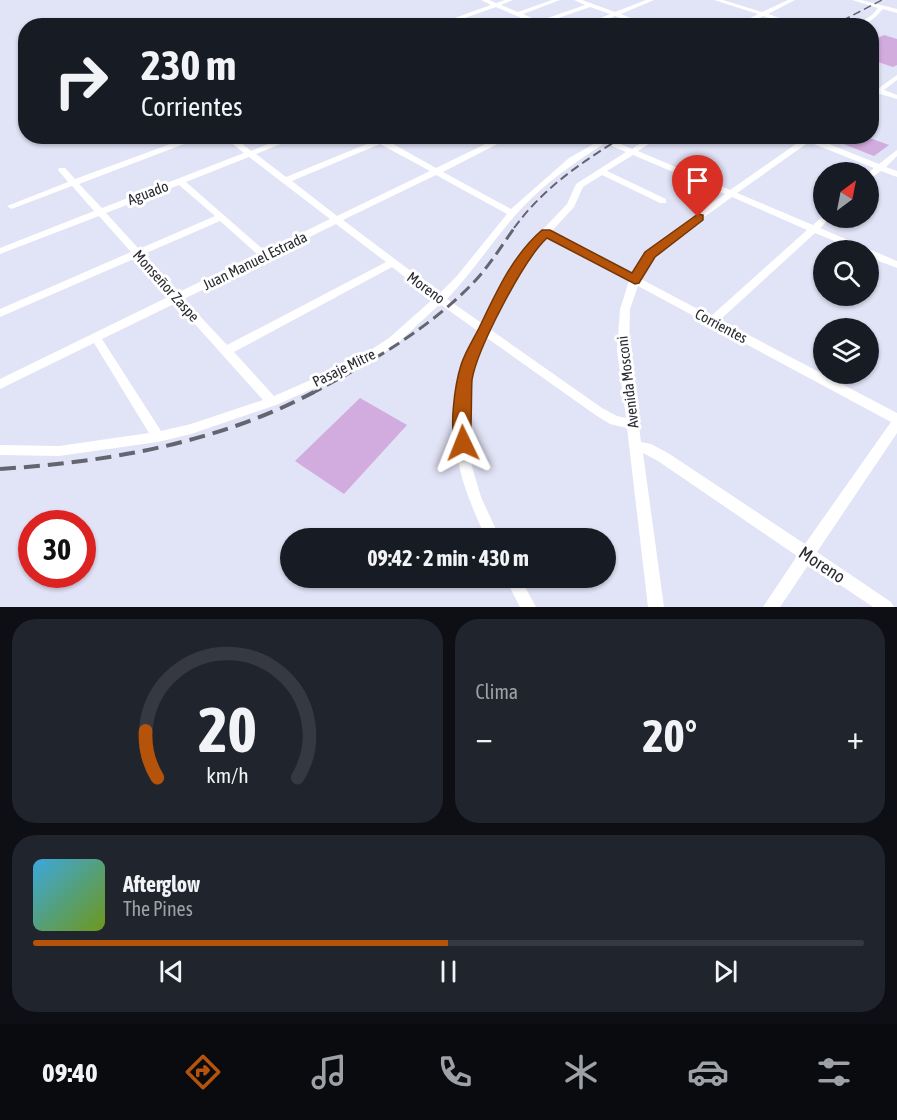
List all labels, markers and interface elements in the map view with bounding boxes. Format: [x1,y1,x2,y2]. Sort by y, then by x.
text: 230 m [141,41,236,89]
icon: right [42,42,120,120]
text: Corrientes [141,91,243,122]
pin [672,155,723,217]
north arrow [813,162,879,228]
map controls [813,162,879,384]
icon: arrive [681,164,714,197]
street label: Aguado [125,177,171,208]
street label: Juan Manuel Estrada [200,228,310,293]
button: search [813,240,879,306]
street label: Monseñor Zaspe [130,246,203,325]
street label: Moreno [404,268,449,307]
street label: Corrientes [692,305,750,346]
button: layers [813,318,879,384]
street label: Avenida Mosconi [613,335,642,429]
street label: Pasaje Mitre [310,345,378,390]
position arrow [431,411,495,475]
speed limit sign: 30 [18,510,96,588]
street label: Moreno [795,542,849,587]
text: 09:42 · 2 min · 430 m [367,545,529,571]
text: Clima [476,680,518,703]
text: 20 [198,694,257,765]
text: 20° [642,710,697,762]
text: − [476,718,493,756]
text: + [847,718,864,756]
text: km/h [206,763,249,788]
text: Afterglow [123,871,200,897]
text: The Pines [123,897,193,920]
icon: previous [155,955,188,988]
icon: pause [432,955,465,988]
icon: next [709,955,742,988]
icon: directions [182,1051,224,1093]
icon: music [308,1051,350,1093]
icon: phone [434,1051,476,1093]
icon: climate [560,1051,602,1093]
icon: car [687,1051,729,1093]
icon: filters [813,1051,855,1093]
text: 09:40 [42,1057,98,1088]

